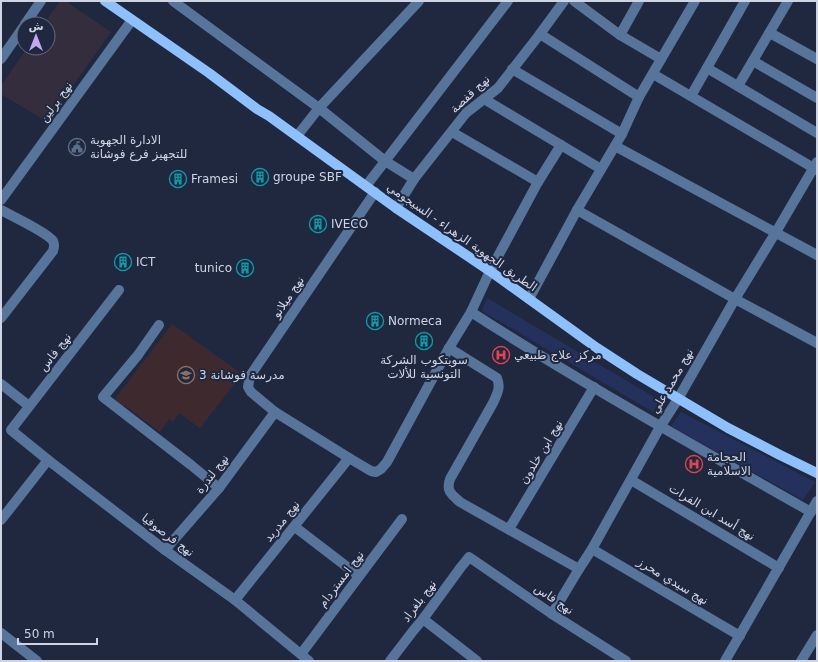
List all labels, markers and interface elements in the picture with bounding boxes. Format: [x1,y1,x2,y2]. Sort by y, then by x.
north arrow [16,16,56,56]
text: ش [28,20,44,33]
street label: نهج قفصة [447,72,493,116]
street label: نهج برلين [37,79,76,126]
place label: الادارة الجهوية للتجهيز فرع فوشانة [90,133,187,162]
public building icon: الادارة الجهوية للتجهيز فرع فوشانة [67,137,87,157]
building icon: groupe SBF [250,167,270,187]
building icon: Framesi [168,169,188,189]
place label: groupe SBF [273,170,342,184]
place label: Framesi [191,172,238,186]
street label: الطريق الجهوية الزهراء - السيجومي [384,180,540,295]
building icon: IVECO [308,214,328,234]
place label: IVECO [331,217,368,231]
building icon: ICT [113,252,133,272]
place label: ICT [136,255,156,269]
building icon: tunico [235,258,255,278]
place label: tunico [195,261,232,275]
street label: نهج ميلانو [268,274,308,322]
building icon: Normeca [365,311,385,331]
place label: Normeca [388,314,442,328]
street label: نهج فاس [36,330,75,374]
building icon: سويتكوب الشركة التونسية للألات [414,331,434,351]
hospital icon: مركز علاج طبيعي [491,345,511,365]
street label: نهج محمد علي [648,346,696,416]
place label: مركز علاج طبيعي [514,348,602,363]
place label: سويتكوب الشركة التونسية للألات [380,353,468,382]
school or university icon: مدرسة فوشانة 3 [176,365,196,385]
place label: مدرسة فوشانة 3 [199,368,285,383]
street label: نهج ابن خلدون [516,417,566,487]
place label: الحجامة الاسلامية [707,450,751,478]
street label: نهج لندرة [192,452,232,497]
hospital icon: الحجامة الاسلامية [684,454,704,474]
street label: نهج أسد ابن الفرات [666,480,758,544]
street label: نهج مدريد [261,498,304,545]
street label: نهج فرصوفيا [138,511,197,560]
street label: نهج امستردام [315,548,368,611]
street label: نهج سيدي محرز [634,554,711,609]
street label: نهج بلغراد [399,577,440,625]
street label: نهج فاس [531,581,576,618]
scale bar [18,620,97,646]
text: 50 m [24,627,55,641]

